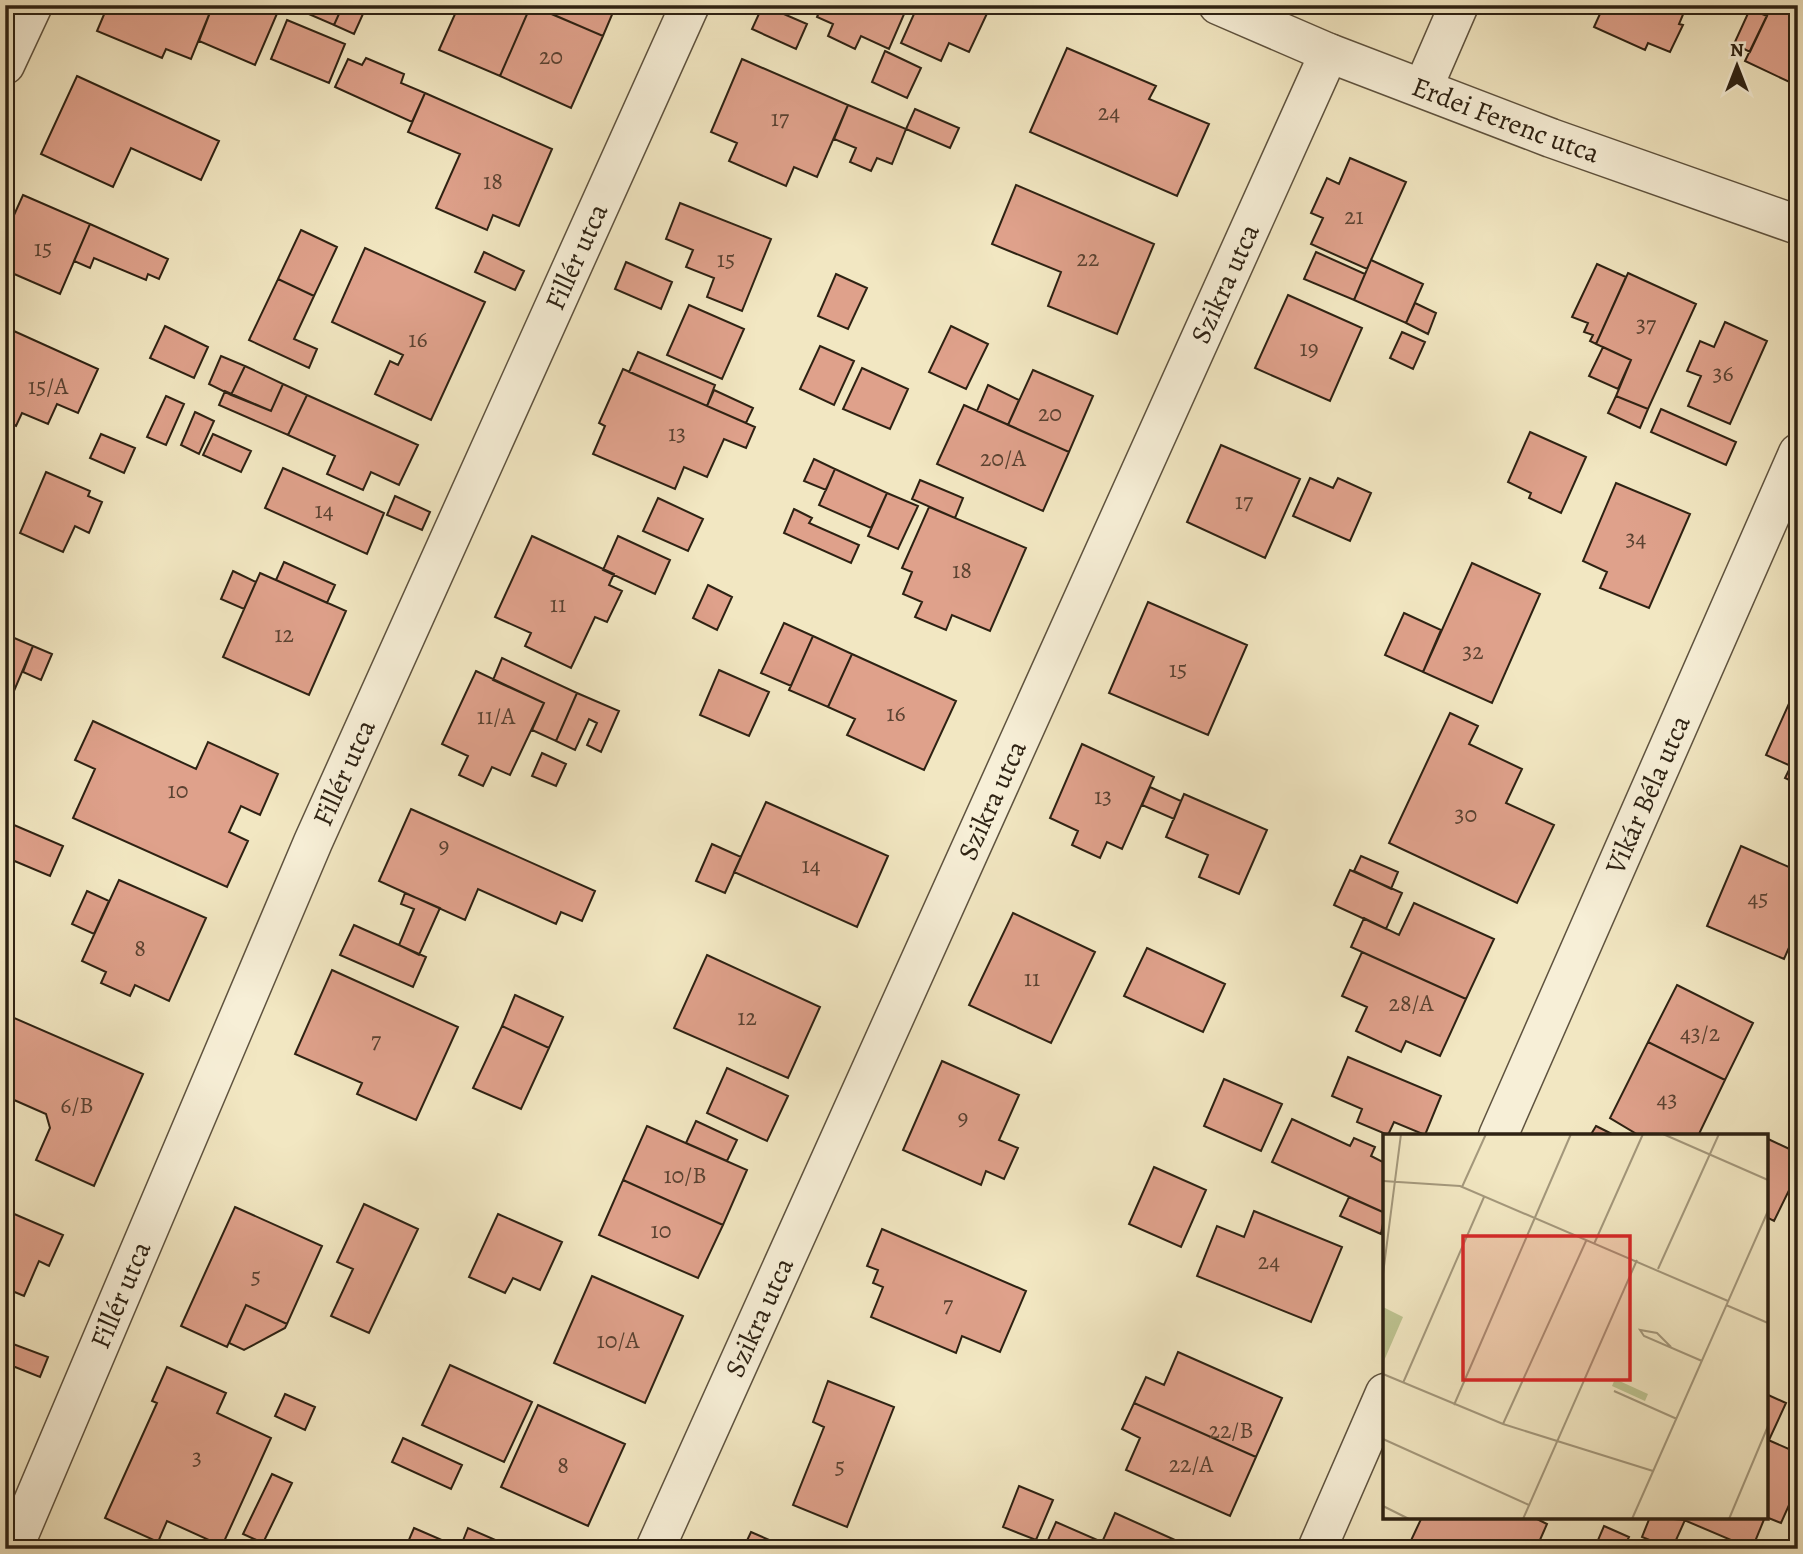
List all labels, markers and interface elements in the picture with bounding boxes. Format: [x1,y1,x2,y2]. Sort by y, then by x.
north arrow [1702,32,1772,102]
text: N [1730,37,1744,63]
house number: 20 [539,40,563,72]
street label: Erdei Ferenc utca [1406,68,1605,173]
house number: 24 [1098,96,1120,128]
house number: 17 [771,102,790,134]
house number: 18 [483,165,503,197]
street label: Fillér utca [536,197,617,316]
house number: 21 [1344,200,1364,232]
street label: Szikra utca [1182,217,1269,350]
house number: 15 [34,232,52,264]
house number: 22 [1077,242,1099,274]
house number: 15 [717,243,735,275]
house number: 37 [1636,308,1657,340]
house number: 16 [408,323,428,355]
house number: 19 [1299,332,1319,364]
house number: 36 [1712,357,1734,389]
house number: 15/A [28,370,69,402]
house number: 20 [1038,397,1062,429]
house number: 13 [668,417,686,449]
house number: 20/A [980,442,1027,474]
house number: 17 [1235,485,1254,517]
house number: 14 [314,494,334,526]
house number: 34 [1626,522,1647,554]
house number: 18 [952,554,972,586]
house number: 11 [550,588,566,620]
house number: 12 [274,618,294,650]
house number: 32 [1462,635,1484,667]
house number: 15 [1169,653,1187,685]
house number: 16 [886,697,906,729]
house number: 11/A [477,700,516,732]
street label: Vikár Béla utca [1596,709,1700,881]
street label: Fillér utca [304,713,385,832]
street label: Szikra utca [949,734,1036,866]
house number: 10 [168,774,189,806]
house number: 13 [1094,780,1112,812]
house number: 30 [1455,798,1477,830]
house number: 9 [439,829,449,861]
house number: 14 [801,849,821,881]
house number: 45 [1747,882,1769,914]
house number: 8 [134,932,146,964]
house number: 11 [1024,962,1040,994]
house number: 28/A [1389,987,1434,1019]
house number: 12 [737,1001,757,1033]
house number: 43/2 [1680,1017,1720,1049]
house number: 7 [371,1024,382,1056]
house number: 43 [1657,1083,1677,1115]
house number: 6/B [60,1089,94,1121]
house number: 9 [958,1101,968,1133]
inset map [1383,1134,1768,1519]
house number: 10/B [663,1159,707,1191]
house number: 10 [651,1214,672,1246]
street label: Fillér utca [81,1235,160,1354]
house number: 24 [1258,1245,1280,1277]
street label: Szikra utca [716,1251,803,1383]
house number: 5 [251,1260,261,1292]
house number: 7 [943,1288,954,1320]
house number: 10/A [597,1324,640,1356]
house number: 22/B [1208,1414,1254,1446]
house number: 3 [192,1441,202,1473]
house number: 22/A [1169,1448,1214,1480]
house number: 8 [557,1449,569,1481]
house number: 5 [835,1450,845,1482]

